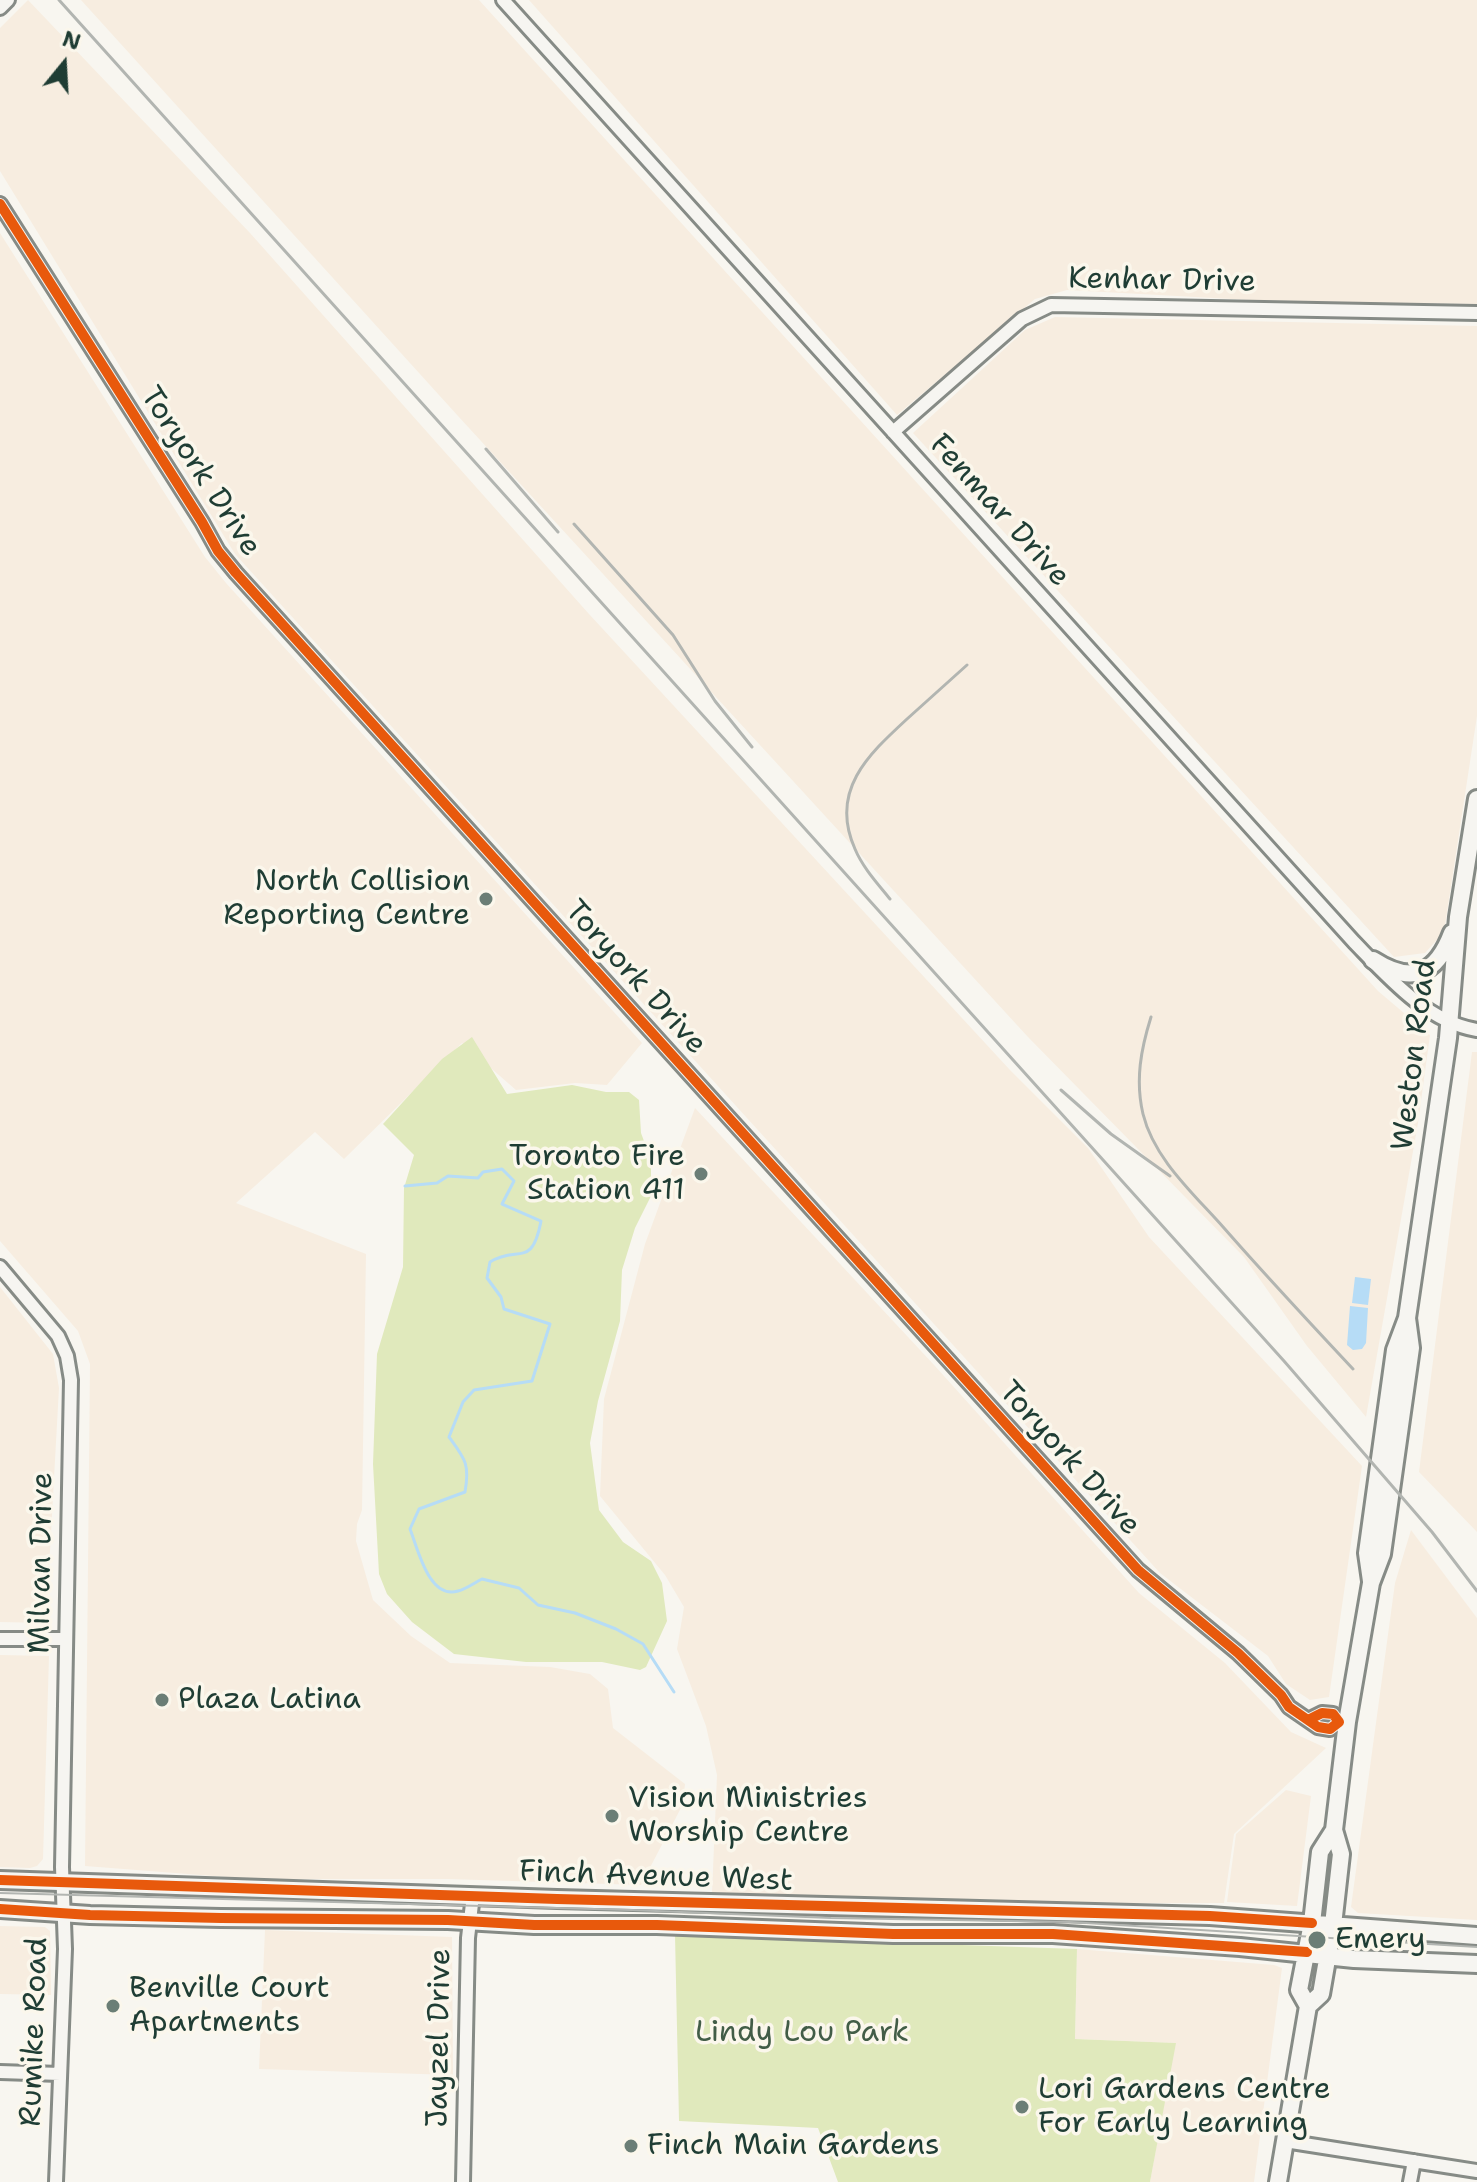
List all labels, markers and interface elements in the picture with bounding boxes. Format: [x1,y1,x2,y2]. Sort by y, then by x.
north arrow [24,24,104,104]
text: N [59,24,84,57]
street label: Kenhar Drive [1068,261,1256,301]
street label: Toryork Drive [132,380,268,564]
street label: Fenmar Drive [921,427,1077,595]
place label: North Collision Reporting Centre [223,864,470,934]
marker: North Collision Reporting Centre [477,890,495,908]
street label: Toryork Drive [556,893,714,1063]
street label: Weston Road [1385,957,1445,1153]
place label: Toronto Fire Station 411 [509,1139,685,1210]
marker: Toronto Fire Station 411 [692,1165,710,1183]
street label: Toryork Drive [990,1374,1148,1544]
street label: Milvan Drive [22,1472,62,1654]
place label: Plaza Latina [178,1682,361,1718]
marker: Plaza Latina [153,1691,171,1709]
place label: Vision Ministries Worship Centre [628,1781,868,1852]
marker: Vision Ministries Worship Centre [603,1807,621,1825]
street label: Finch Avenue West [518,1854,794,1900]
place label: Emery [1335,1922,1426,1958]
marker: Emery [1306,1929,1328,1951]
street label: Rumike Road [14,1937,56,2127]
street label: Jayzel Drive [420,1948,460,2128]
place label: Benville Court Apartments [129,1971,330,2042]
marker: Benville Court Apartments [104,1997,122,2015]
park label: Lindy Lou Park [695,2015,909,2051]
place label: Lori Gardens Centre For Early Learning [1038,2072,1331,2142]
marker: Lori Gardens Centre For Early Learning [1013,2098,1031,2116]
place label: Finch Main Gardens [647,2128,940,2164]
marker: Finch Main Gardens [622,2137,640,2155]

